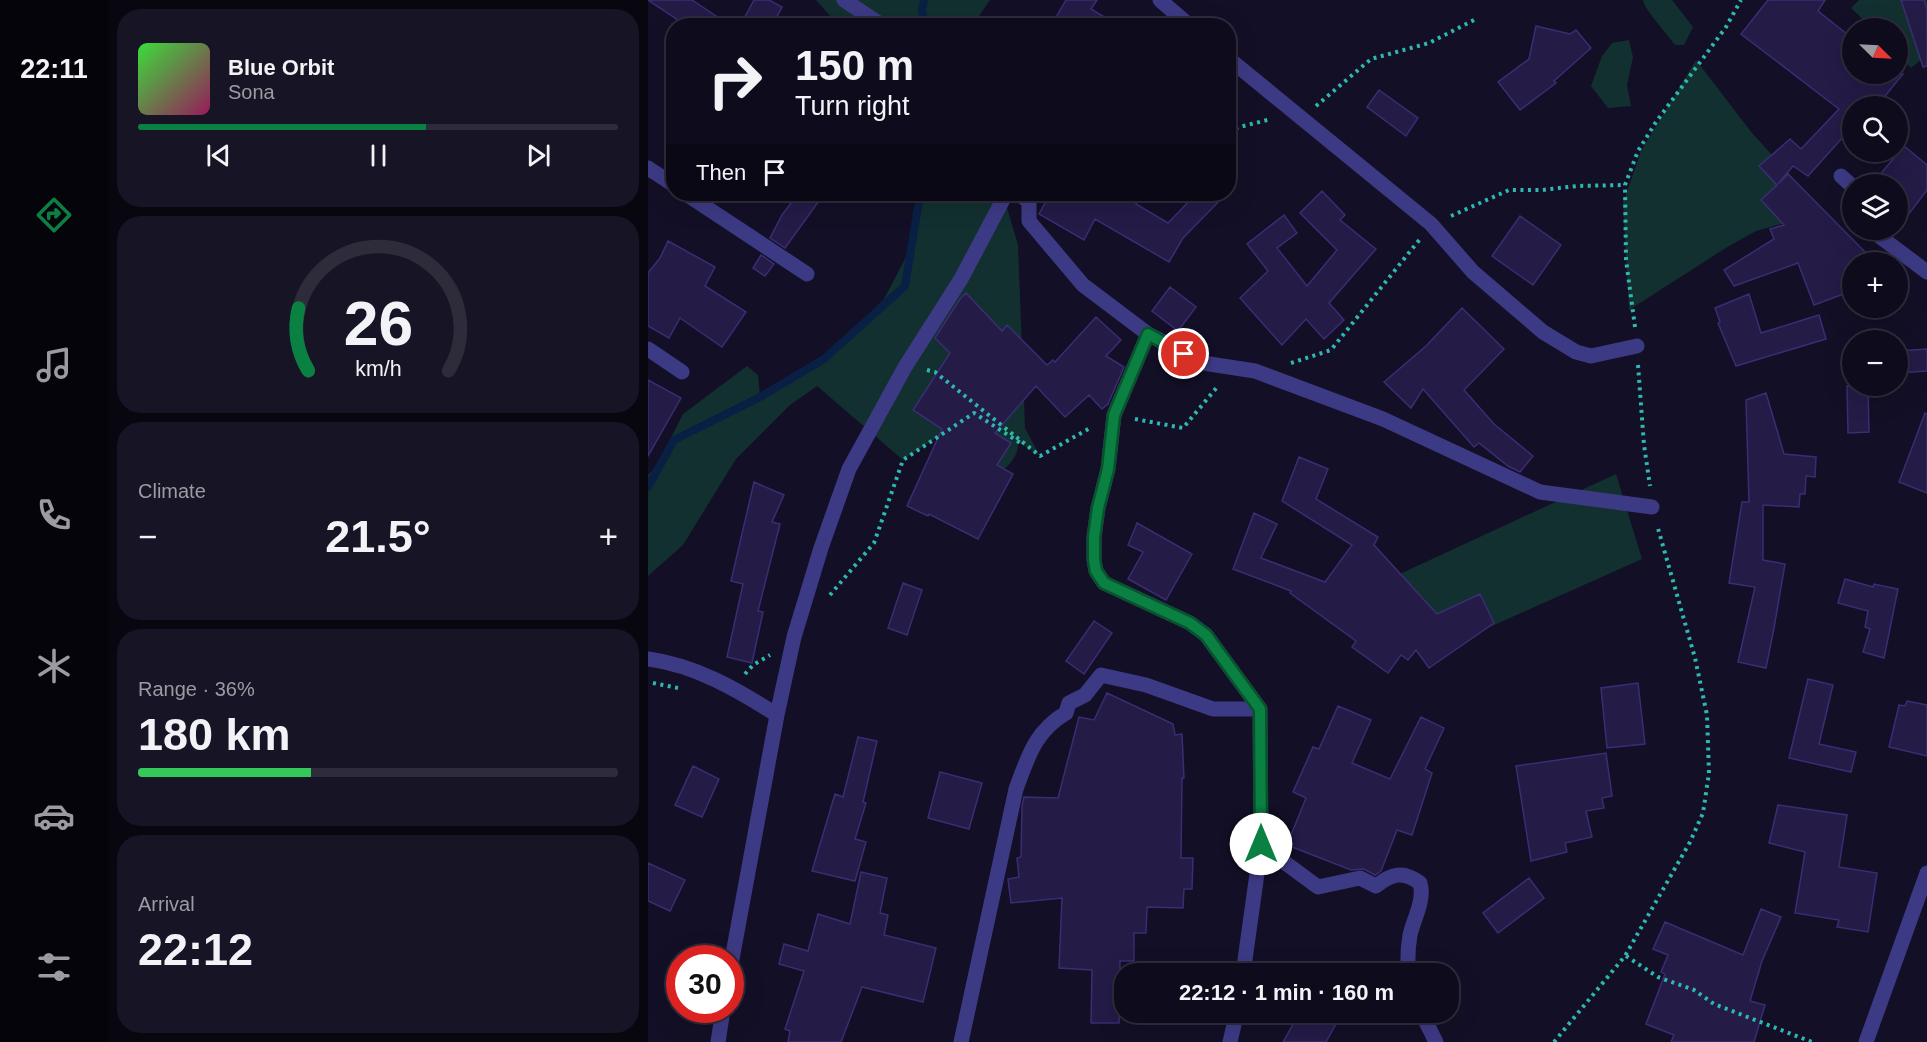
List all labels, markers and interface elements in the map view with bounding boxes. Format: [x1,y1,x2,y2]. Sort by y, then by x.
north arrow [1842,18,1908,84]
map controls [1842,18,1908,396]
icon: right [696,42,774,120]
text: 150 m [795,42,914,89]
text: 22:11 [20,54,88,84]
text: Blue Orbit [228,55,334,80]
text: Sona [228,81,275,103]
text: Turn right [795,91,910,121]
button: search [1842,96,1908,162]
icon: previous [202,139,235,172]
icon: pause [362,139,395,172]
icon: next [522,139,555,172]
icon: arrive [758,156,791,189]
text: Then [696,160,746,185]
button: layers [1842,174,1908,240]
icon: directions [33,194,75,236]
button: + [1842,252,1908,318]
text: 26 [343,290,413,359]
pin [1158,328,1209,379]
button: − [1842,330,1908,396]
icon: arrive [1167,337,1200,370]
icon: music [33,344,75,386]
text: km/h [355,358,401,382]
text: Climate [138,480,206,502]
icon: phone [33,494,75,536]
text: 21.5° [325,511,431,562]
text: − [138,518,157,555]
text: + [599,518,618,555]
icon: climate [33,645,75,687]
text: Range · 36% [138,678,255,700]
text: 180 km [138,709,291,760]
icon: car [33,795,75,837]
position arrow [1229,812,1293,876]
text: Arrival [138,893,195,915]
text: 22:12 [138,924,253,975]
speed limit sign: 30 [666,945,744,1023]
icon: filters [33,946,75,988]
text: 22:12 · 1 min · 160 m [1179,980,1394,1005]

